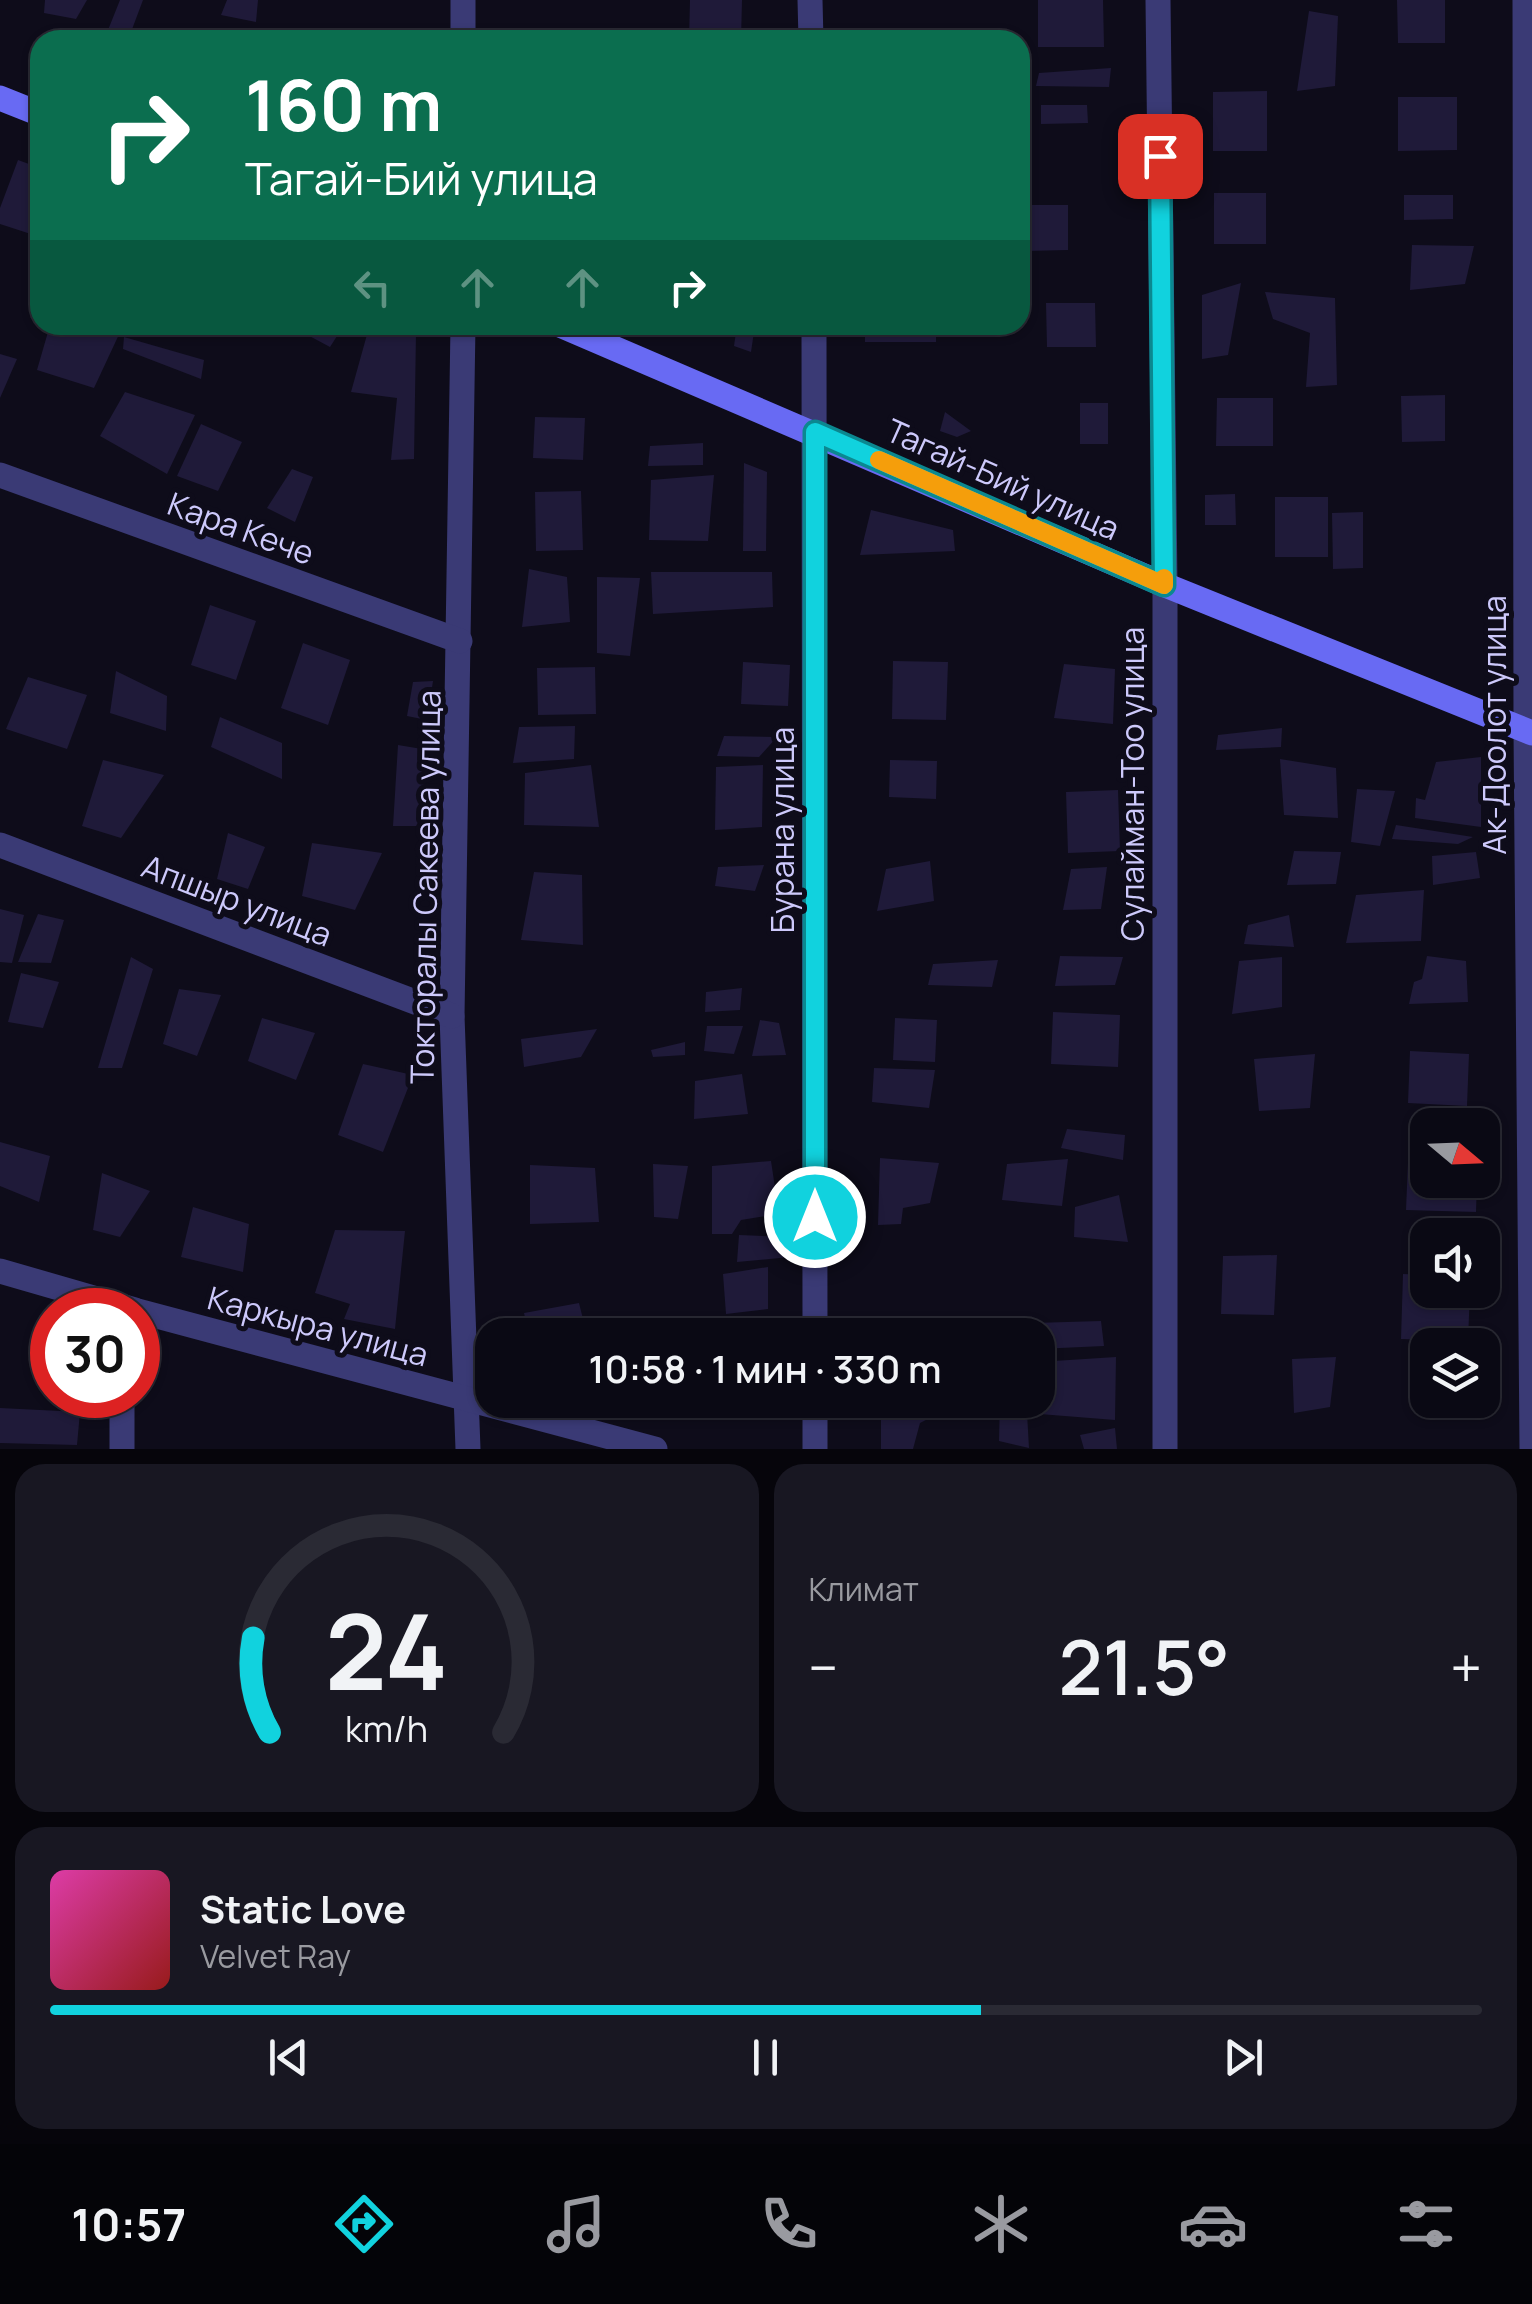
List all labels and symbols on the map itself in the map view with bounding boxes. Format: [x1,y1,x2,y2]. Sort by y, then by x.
pin [1118,114,1203,199]
street label: Тагай-Бий улица [879,408,1127,550]
street label: Кара Кече [162,481,320,575]
street label: Ак-Доолот улица [1472,595,1516,855]
street label: Сулайман-Тоо улица [1110,627,1154,941]
street label: Токторалы Сакеева улица [400,690,450,1084]
street label: Бурана улица [760,727,804,933]
street label: Апшыр улица [136,844,338,956]
north arrow [1410,1108,1500,1198]
position arrow [763,1165,867,1269]
street label: Каркыра улица [203,1275,433,1377]
speed limit sign: 30 [30,1288,160,1418]

